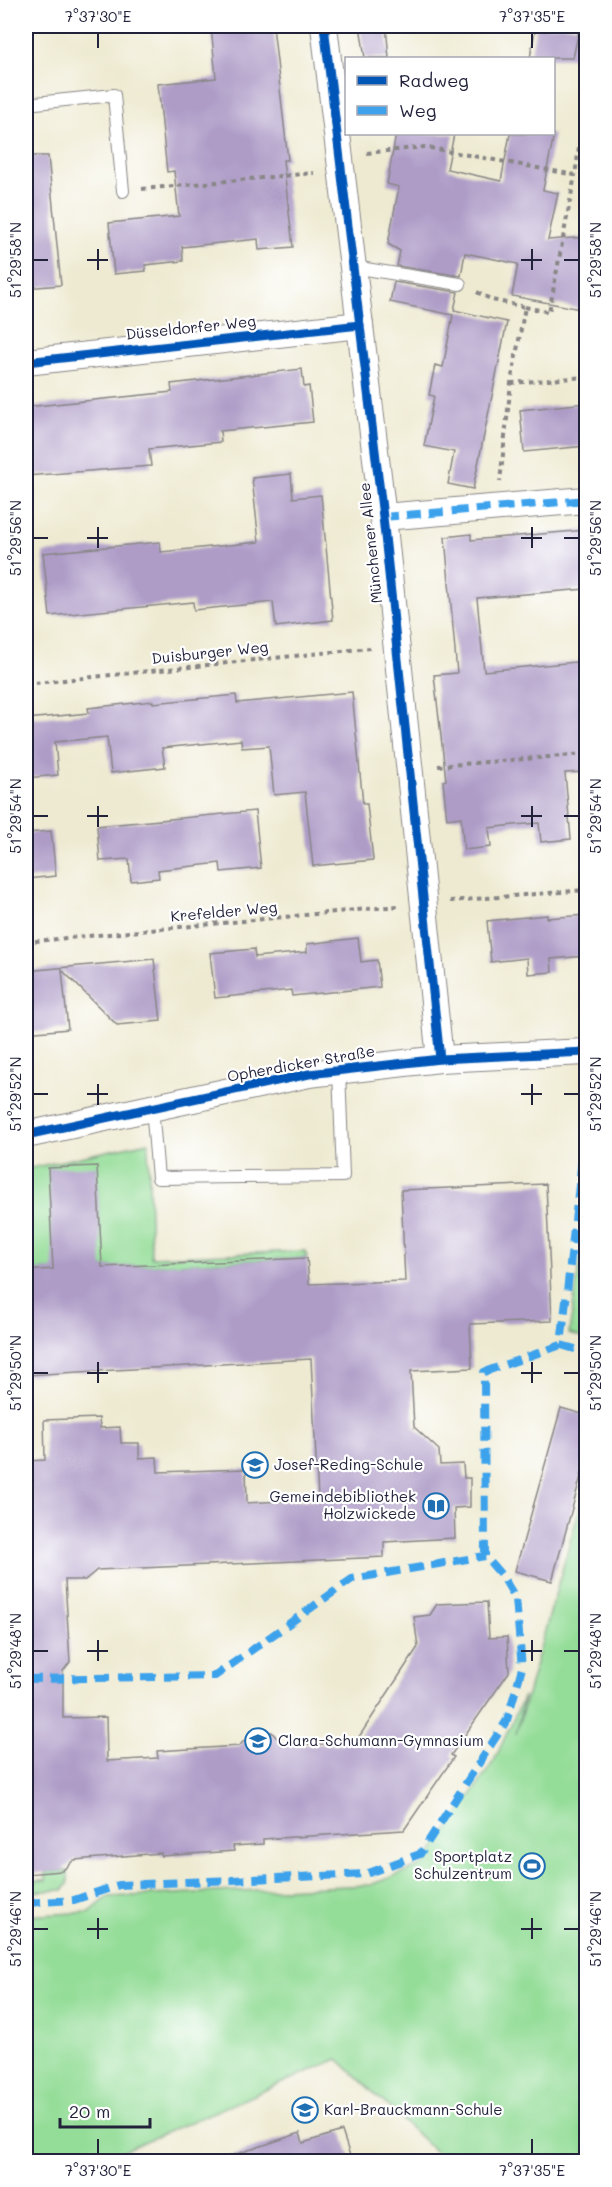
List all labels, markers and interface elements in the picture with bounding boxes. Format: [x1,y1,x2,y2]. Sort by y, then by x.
text: 7°37'30"E [65,6,132,26]
text: 7°37'35"E [499,6,565,26]
legend [345,57,555,135]
text: Radweg [399,68,469,92]
text: Weg [399,98,436,122]
text: 51°29'58"N [5,222,25,298]
text: 51°29'58"N [585,222,605,298]
street label: Düsseldorfer Weg [125,310,257,344]
street label: Münchener Allee [354,482,386,605]
text: 51°29'56"N [5,500,25,576]
text: 51°29'56"N [585,500,605,576]
street label: Duisburger Weg [151,636,269,668]
text: 51°29'54"N [5,778,25,854]
text: 51°29'54"N [585,778,605,854]
street label: Krefelder Weg [170,896,278,926]
street label: Opherdicker Straße [225,1040,376,1086]
text: 51°29'52"N [5,1056,25,1132]
text: 51°29'52"N [585,1056,605,1132]
text: 51°29'50"N [5,1335,25,1411]
text: 51°29'50"N [585,1335,605,1411]
school or university icon: Josef-Reding-Schule [240,1450,270,1480]
place label: Josef-Reding-Schule [274,1454,423,1474]
place label: Gemeindebibliothek Holzwickede [269,1486,416,1523]
library icon: Gemeindebibliothek Holzwickede [421,1491,451,1521]
text: 51°29'48"N [5,1613,25,1689]
text: 51°29'48"N [585,1613,605,1689]
school or university icon: Clara-Schumann-Gymnasium [243,1726,273,1756]
place label: Clara-Schumann-Gymnasium [278,1730,484,1750]
place label: Sportplatz Schulzentrum [414,1846,512,1883]
sports icon: Sportplatz Schulzentrum [517,1851,547,1881]
text: 51°29'46"N [5,1891,25,1967]
text: 51°29'46"N [585,1891,605,1967]
scale bar [60,2091,150,2129]
school or university icon: Karl-Brauckmann-Schule [290,2095,320,2125]
text: 20 m [69,2099,110,2123]
place label: Karl-Brauckmann-Schule [324,2099,503,2119]
text: 7°37'30"E [65,2160,132,2180]
text: 7°37'35"E [499,2160,565,2180]

